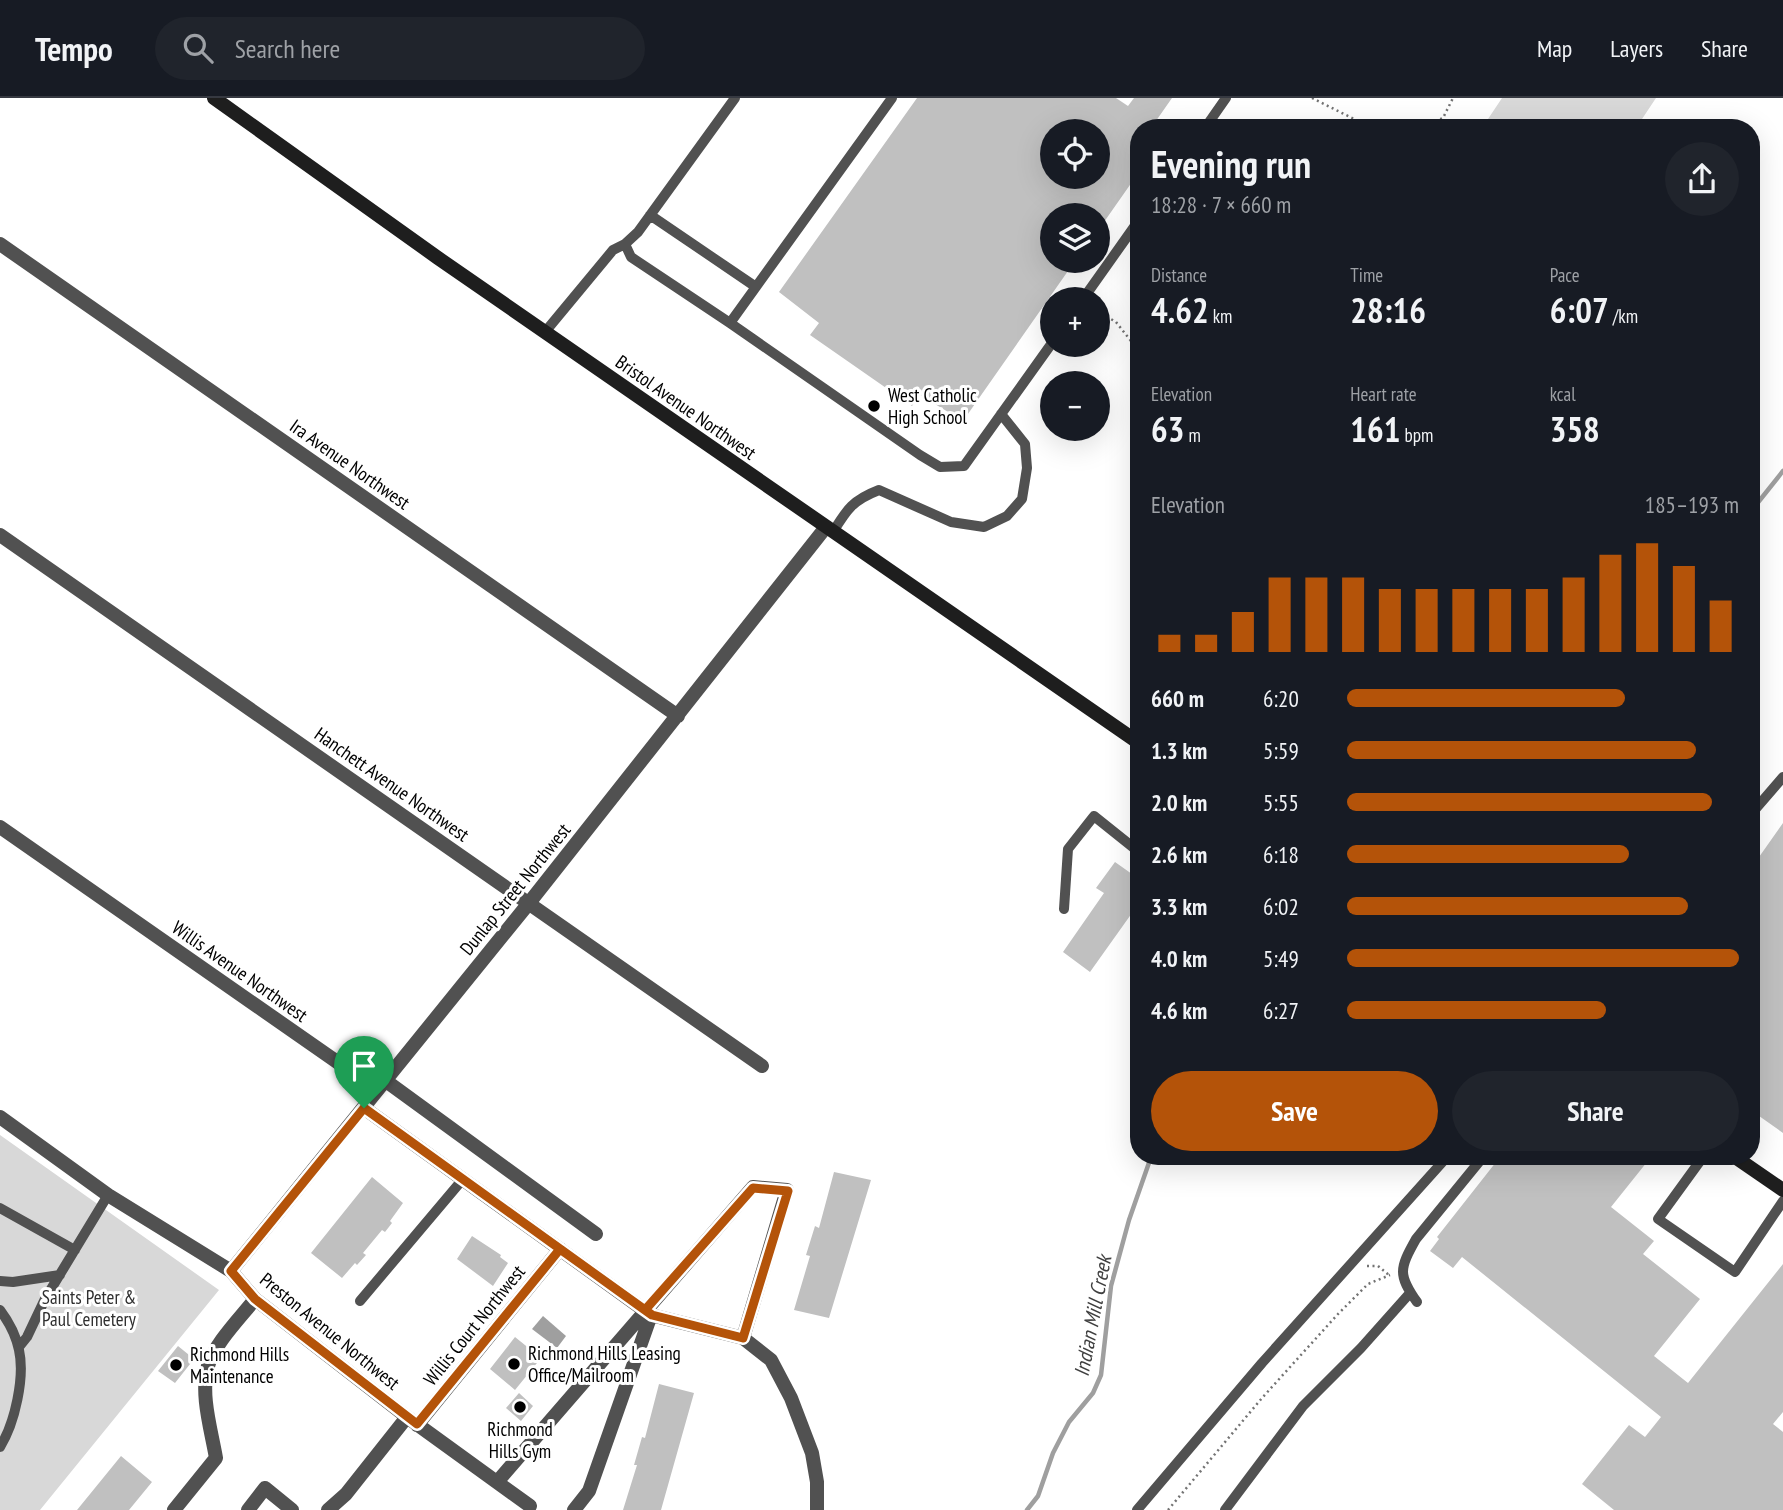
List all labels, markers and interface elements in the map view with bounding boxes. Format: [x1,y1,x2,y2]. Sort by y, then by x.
search box [155,17,645,80]
text: Tempo [35,27,113,70]
icon: search [179,29,217,67]
text: Search here [235,32,340,65]
text: Map [1537,33,1572,64]
text: Layers [1610,33,1663,64]
text: Share [1701,33,1748,64]
map controls [1040,119,1110,441]
button: locate [1040,119,1110,189]
text: Evening run [1151,139,1311,188]
button: share [1665,142,1739,216]
text: 18:28 · 7 × 660 m [1151,190,1291,219]
button: layers [1040,203,1110,273]
text: Distance [1151,263,1207,287]
text: Time [1350,263,1383,287]
text: Pace [1550,263,1580,287]
button: + [1040,287,1110,357]
text: 4.62 [1151,287,1209,333]
text: 28:16 [1350,287,1426,333]
text: 6:07 [1550,287,1609,333]
text: km [1209,304,1232,328]
text: /km [1609,304,1638,328]
street label: Bristol Avenue Northwest [611,350,762,465]
button: − [1040,371,1110,441]
text: Elevation [1151,382,1212,406]
text: Heart rate [1350,382,1417,406]
text: kcal [1550,382,1576,406]
place label: West Catholic High School [888,383,977,429]
marker: West Catholic High School [866,398,882,414]
text: 63 [1151,406,1184,452]
text: 161 [1350,406,1401,452]
text: 358 [1550,406,1600,452]
street label: Ira Avenue Northwest [285,414,415,515]
text: m [1184,423,1201,447]
text: bpm [1401,423,1433,447]
text: Elevation [1151,490,1225,519]
text: 185–193 m [1645,490,1739,519]
text: 660 m [1151,684,1204,713]
text: 6:20 [1263,684,1299,713]
street label: Hanchett Avenue Northwest [310,722,475,847]
text: 1.3 km [1151,736,1207,765]
text: 5:59 [1263,736,1299,765]
text: 2.0 km [1151,788,1207,817]
text: 5:55 [1263,788,1299,817]
street label: Dunlap Street Northwest [455,818,576,960]
text: 2.6 km [1151,840,1207,869]
text: 6:18 [1263,840,1299,869]
text: 3.3 km [1151,892,1207,921]
text: 6:02 [1263,892,1299,921]
street label: Willis Avenue Northwest [168,915,313,1027]
text: 4.0 km [1151,944,1207,973]
text: 5:49 [1263,944,1299,973]
text: 4.6 km [1151,996,1207,1025]
text: 6:27 [1263,996,1299,1025]
pin [334,1036,394,1108]
icon: arrive [345,1047,383,1085]
button: Save [1151,1071,1438,1151]
button: Share [1452,1071,1739,1151]
water label: Indian Mill Creek [1068,1250,1118,1379]
street label: Willis Court Northwest [418,1259,530,1390]
street label: Preston Avenue Northwest [255,1267,405,1395]
park label: Saints Peter & Paul Cemetery [42,1285,137,1331]
place label: Richmond Hills Leasing Office/Mailroom [528,1341,681,1387]
place label: Richmond Hills Maintenance [190,1342,289,1388]
marker: Richmond Hills Leasing Office/Mailroom [506,1356,522,1372]
marker: Richmond Hills Maintenance [168,1357,184,1373]
marker: Richmond Hills Gym [512,1399,528,1415]
place label: Richmond Hills Gym [487,1417,553,1463]

